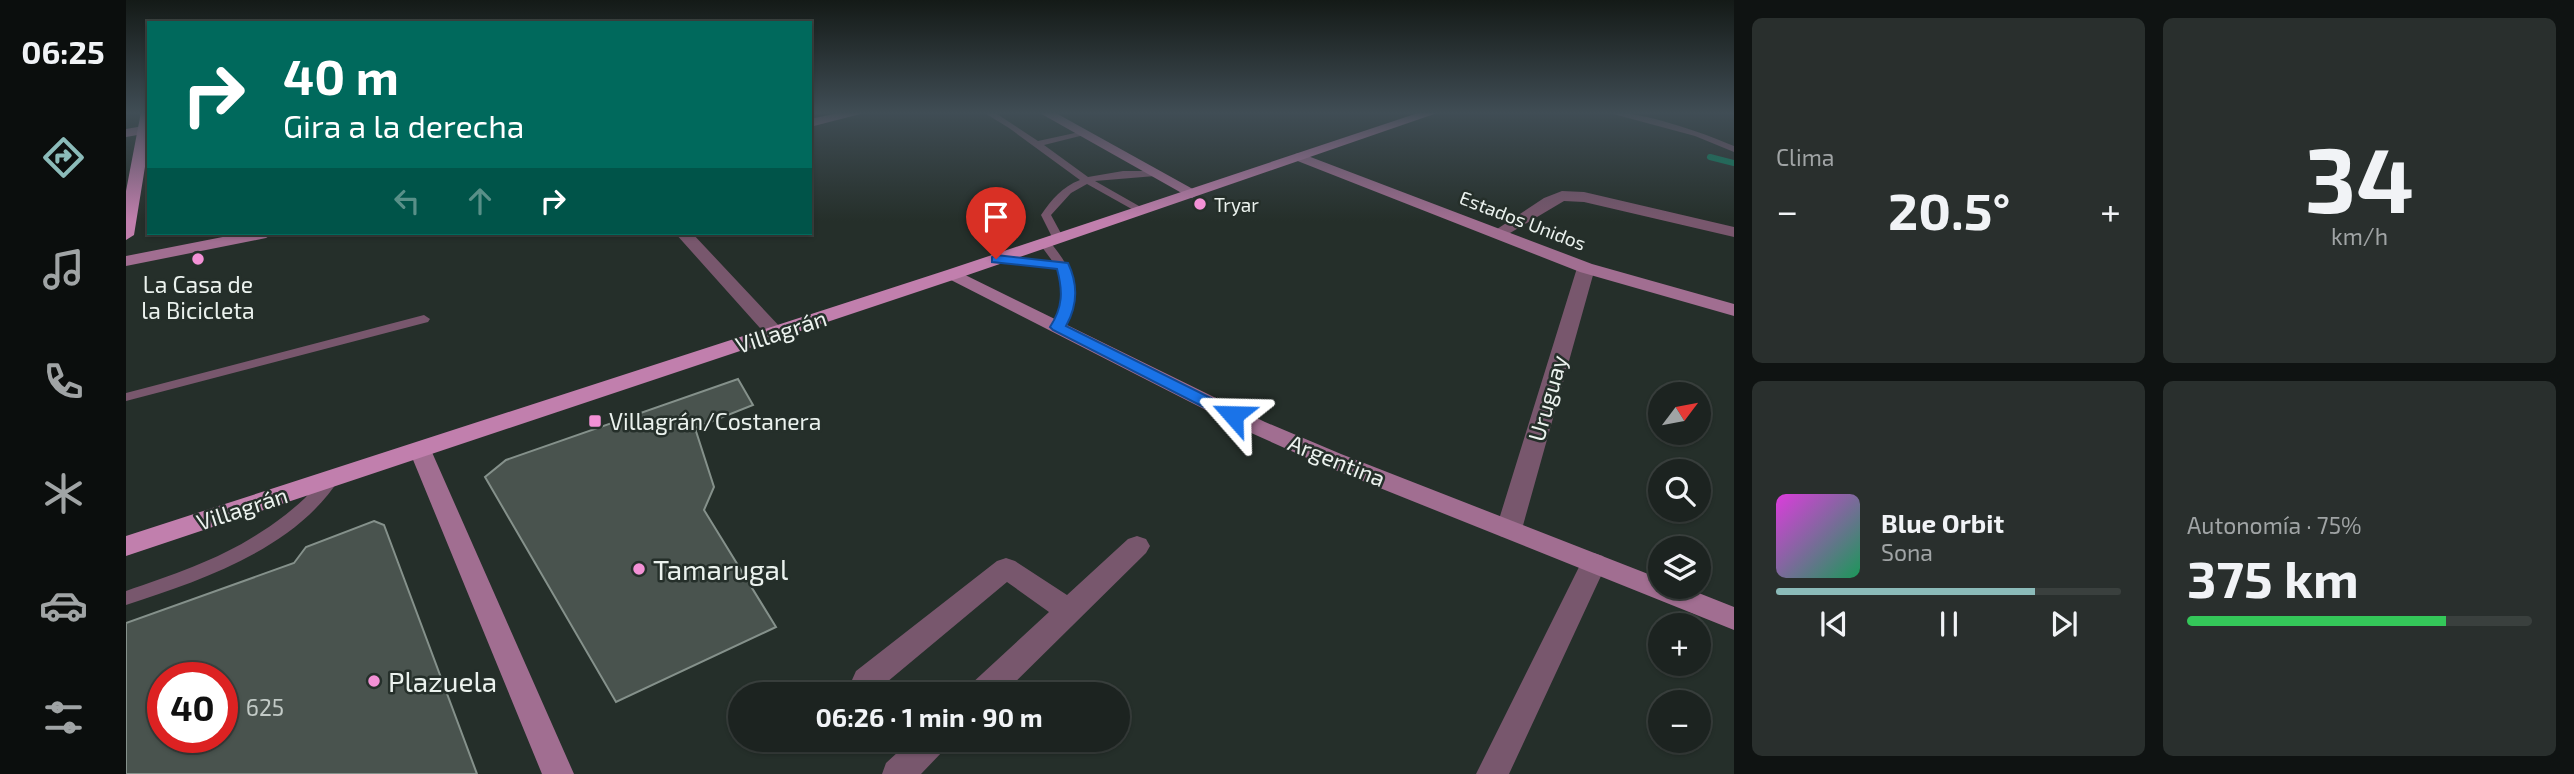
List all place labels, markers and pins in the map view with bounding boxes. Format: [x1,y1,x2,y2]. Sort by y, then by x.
pin [966,187,1026,259]
place label: Tryar [1214,193,1259,216]
marker: Tryar [1192,196,1208,212]
marker: La Casa de la Bicicleta [190,251,206,267]
place label: La Casa de la Bicicleta [141,270,255,324]
place label: Villagrán/Costanera [609,407,821,435]
marker: Villagrán/Costanera [587,413,603,429]
place label: Tamarugal [653,552,789,586]
marker: Tamarugal [631,561,647,577]
place label: Plazuela [388,664,497,698]
marker: Plazuela [366,673,382,689]

